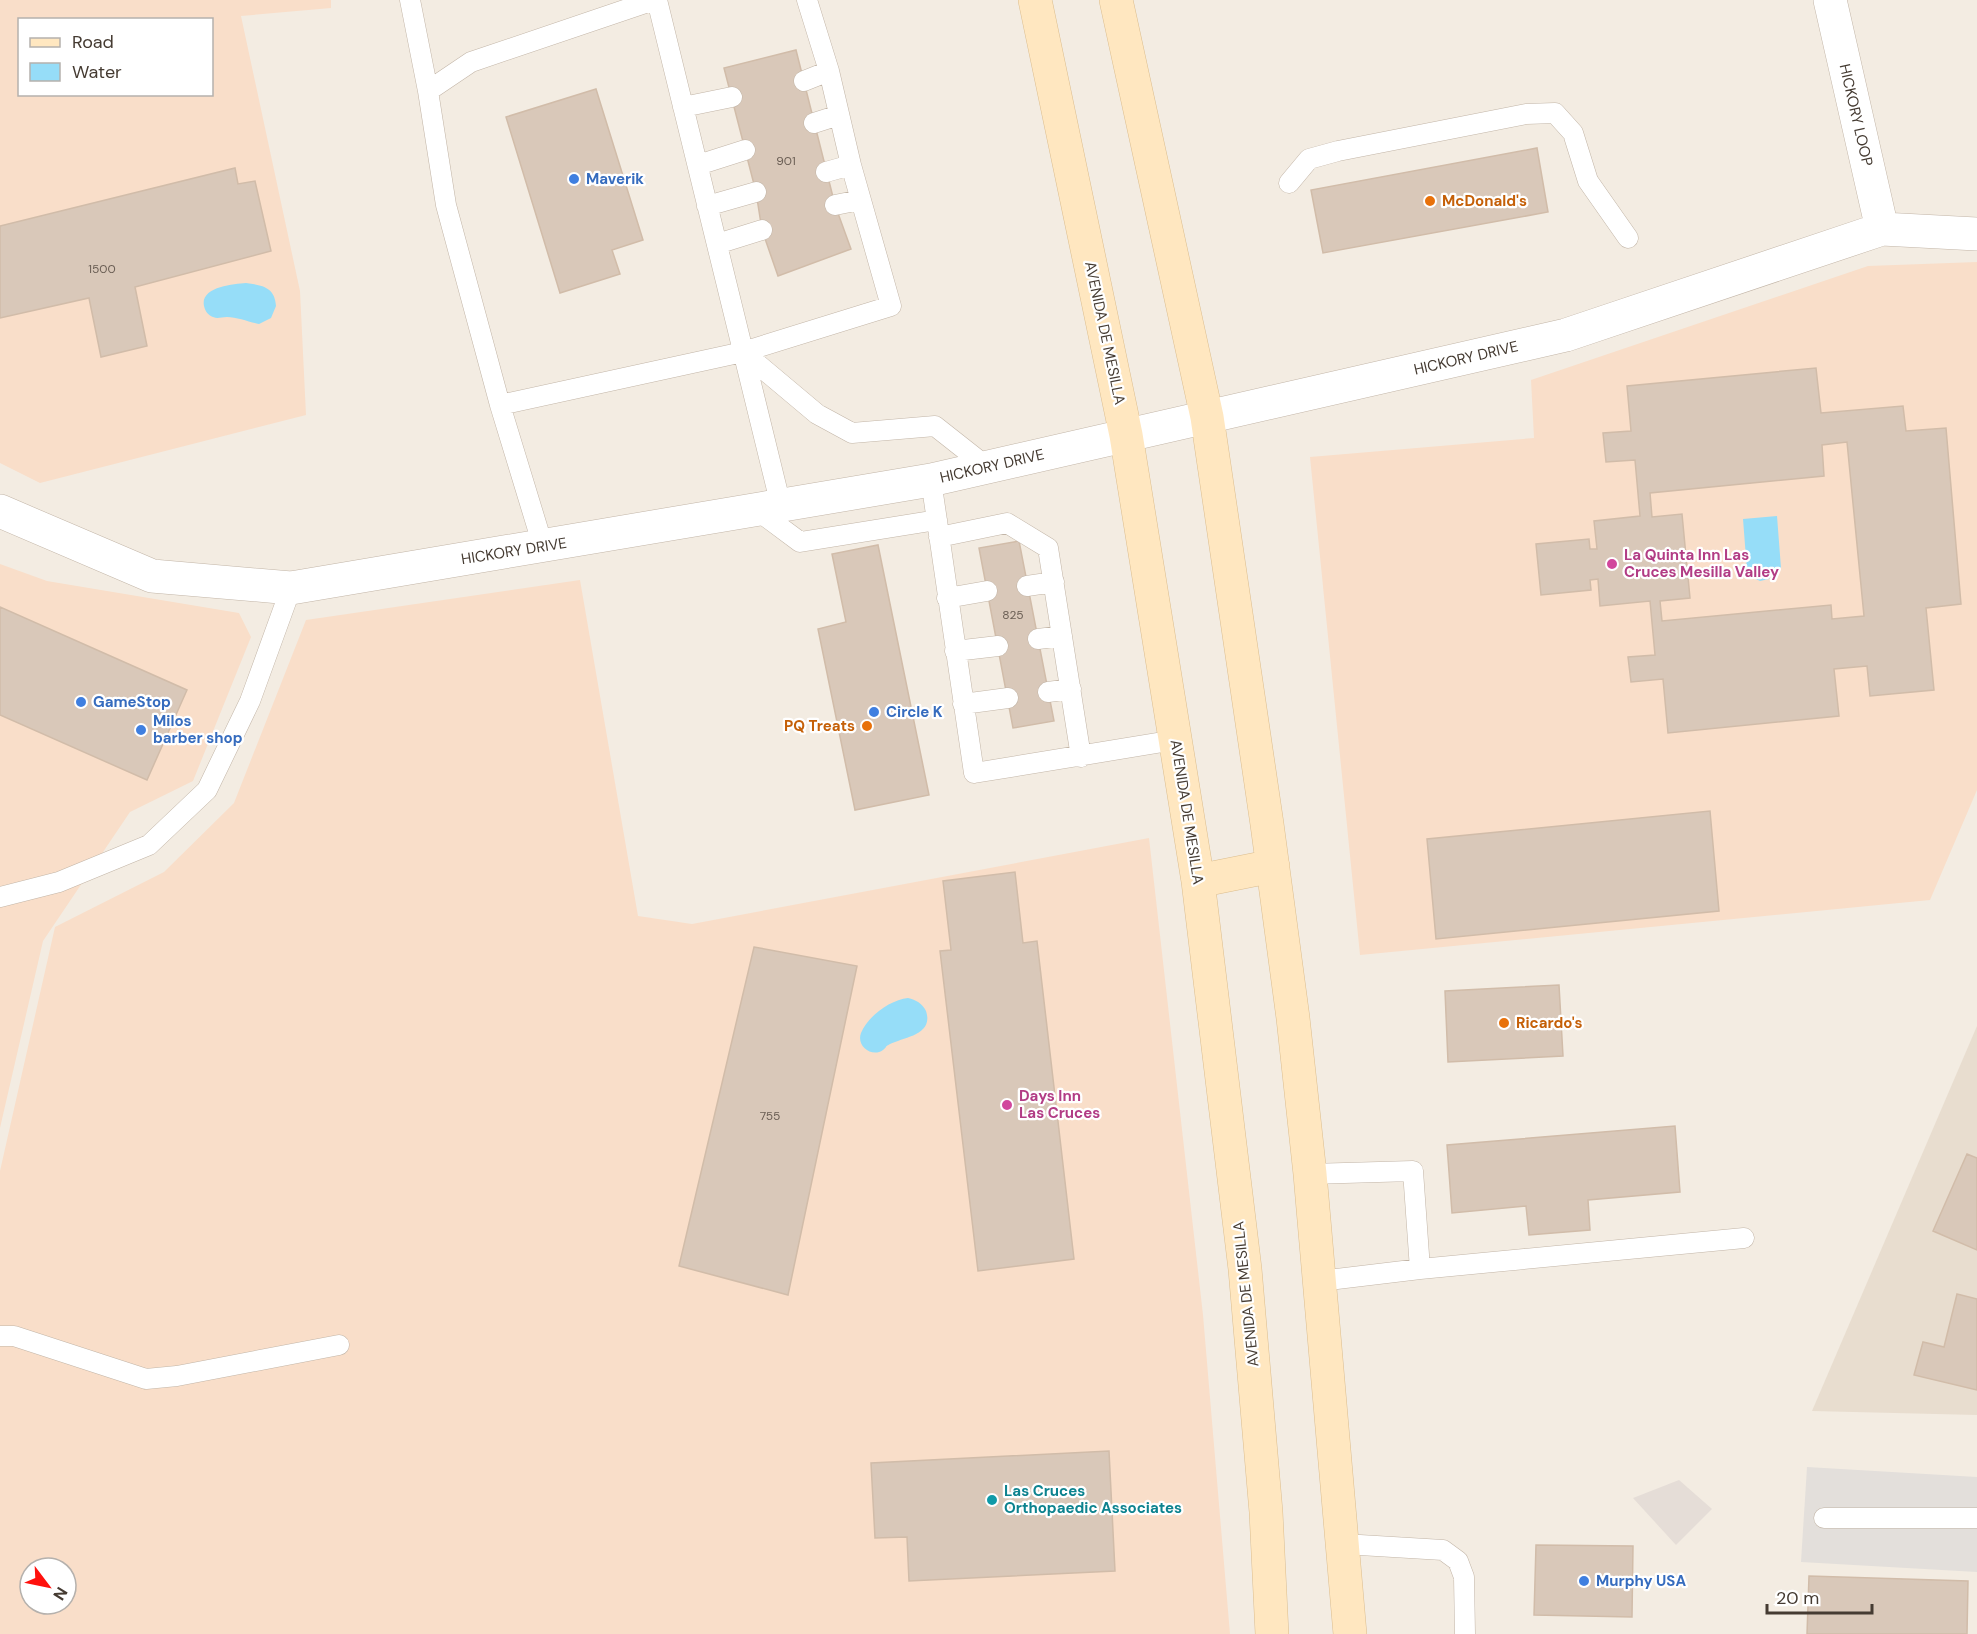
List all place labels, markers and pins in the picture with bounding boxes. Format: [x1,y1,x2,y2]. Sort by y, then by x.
place label: Maverik [586,169,644,189]
marker: Maverik [567,172,581,186]
place label: McDonald's [1442,191,1527,211]
marker: McDonald's [1423,194,1437,208]
place label: La Quinta Inn Las Cruces Mesilla Valley [1624,545,1779,582]
marker: La Quinta Inn Las Cruces Mesilla Valley [1605,557,1619,571]
place label: GameStop [93,692,171,712]
marker: GameStop [74,695,88,709]
place label: Circle K [886,702,943,722]
marker: Circle K [867,705,881,719]
place label: Milos barber shop [153,711,243,748]
place label: PQ Treats [784,716,855,736]
marker: PQ Treats [860,719,874,733]
marker: Milos barber shop [134,723,148,737]
place label: Ricardo's [1516,1013,1583,1033]
marker: Ricardo's [1497,1016,1511,1030]
place label: Days Inn Las Cruces [1019,1086,1100,1123]
marker: Days Inn Las Cruces [1000,1098,1014,1112]
place label: Las Cruces Orthopaedic Associates [1004,1481,1182,1518]
marker: Las Cruces Orthopaedic Associates [985,1493,999,1507]
place label: Murphy USA [1596,1571,1686,1591]
marker: Murphy USA [1577,1574,1591,1588]

